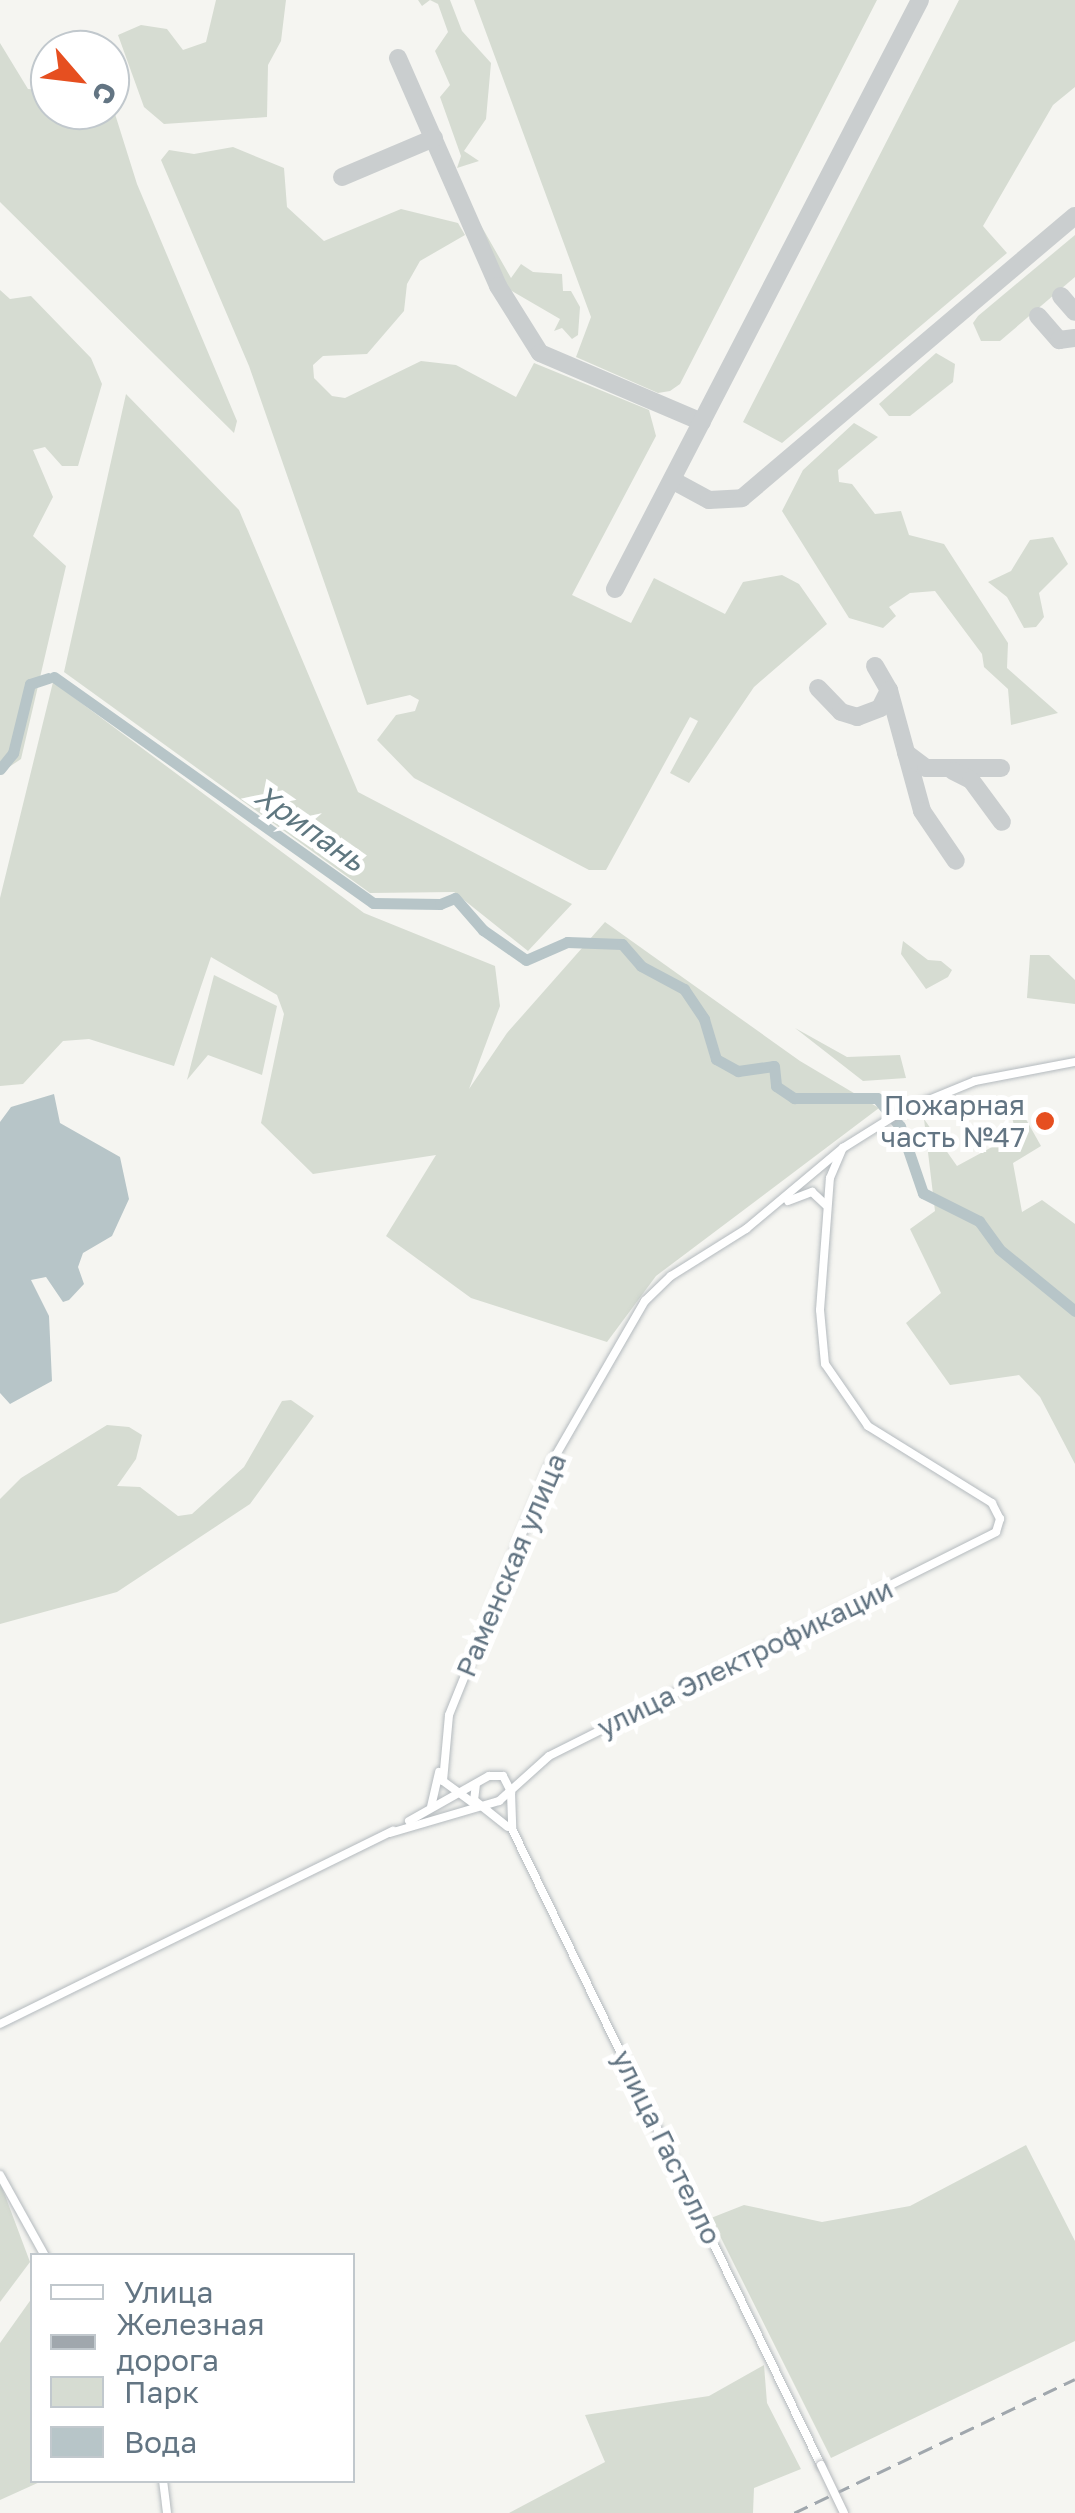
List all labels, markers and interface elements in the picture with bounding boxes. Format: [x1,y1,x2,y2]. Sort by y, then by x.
north arrow [30,30,130,130]
text: С [86,77,124,110]
water label: Хрипань [248,777,372,879]
place label: Пожарная часть №47 [880,1088,1025,1154]
marker: Пожарная часть №47 [1034,1110,1056,1132]
street label: Раменская улица [449,1448,573,1682]
street label: улица Электрофикации [592,1572,898,1744]
street label: улица Гастелло [605,2044,729,2250]
legend [30,2253,355,2483]
text: Улица [124,2274,213,2310]
text: Железная дорога [116,2306,265,2378]
text: Парк [124,2374,199,2410]
text: Вода [124,2424,197,2460]

